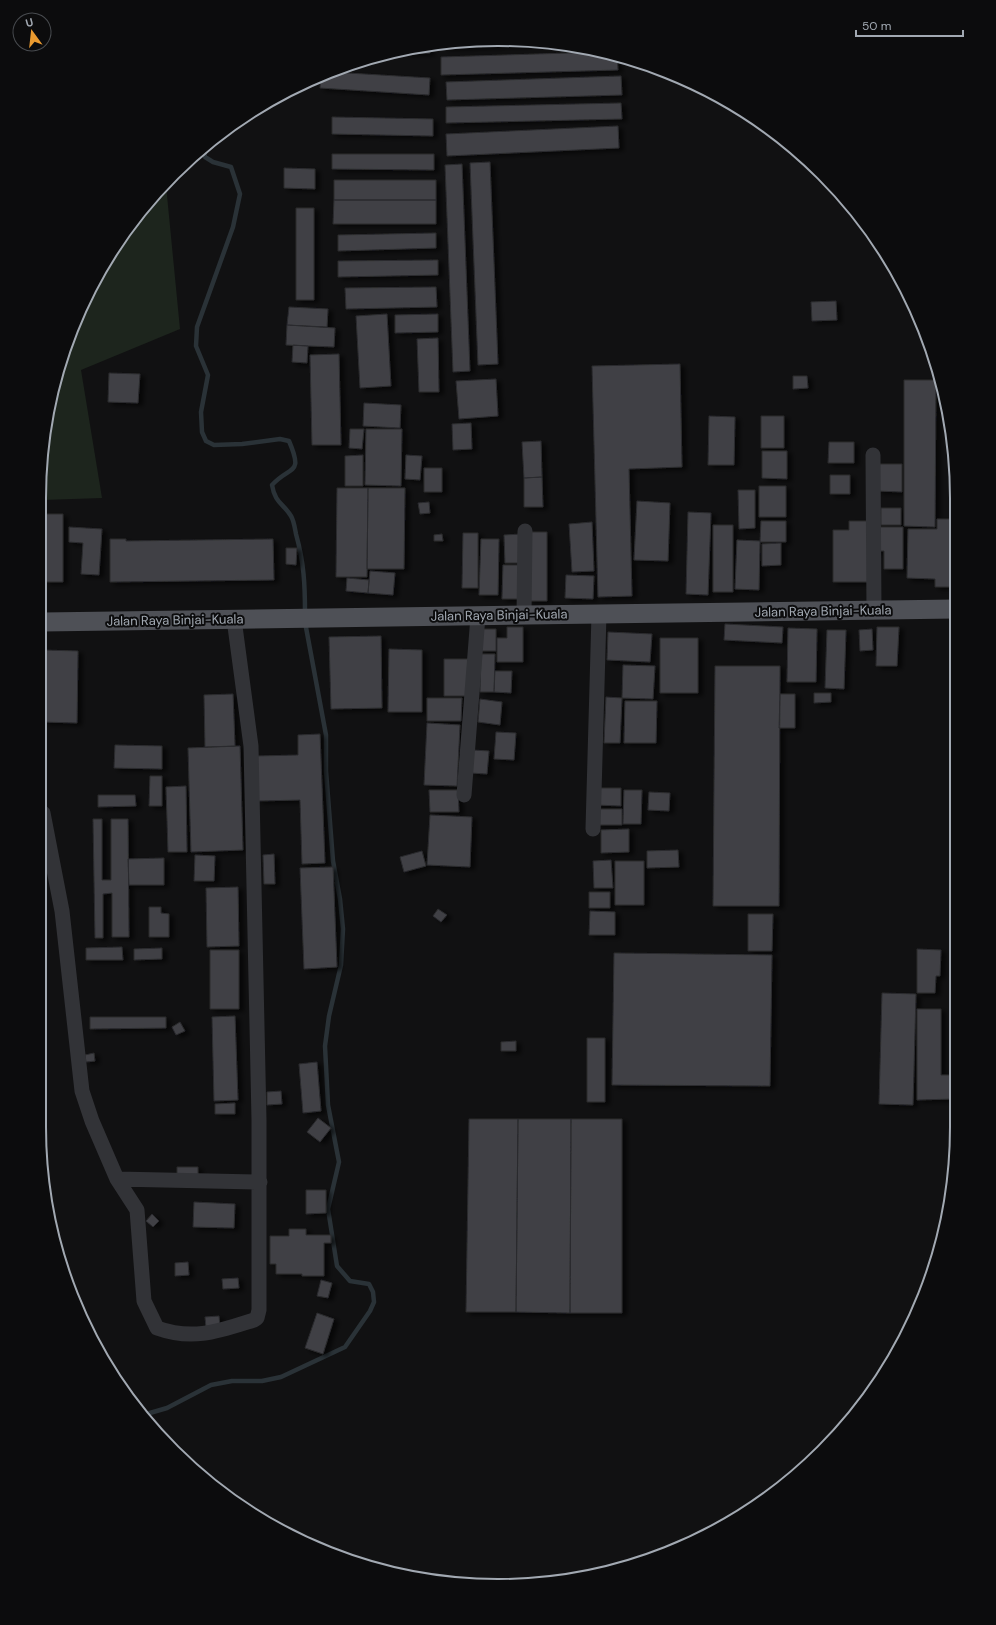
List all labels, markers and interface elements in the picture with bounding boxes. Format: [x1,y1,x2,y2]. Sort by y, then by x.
north arrow [12,12,52,52]
scale bar [856,12,963,38]
text: U [24,15,35,30]
text: 50 m [862,18,891,34]
street label: Jalan Raya Binjai-Kuala [754,601,892,621]
street label: Jalan Raya Binjai-Kuala [430,605,568,625]
street label: Jalan Raya Binjai-Kuala [106,610,244,630]

